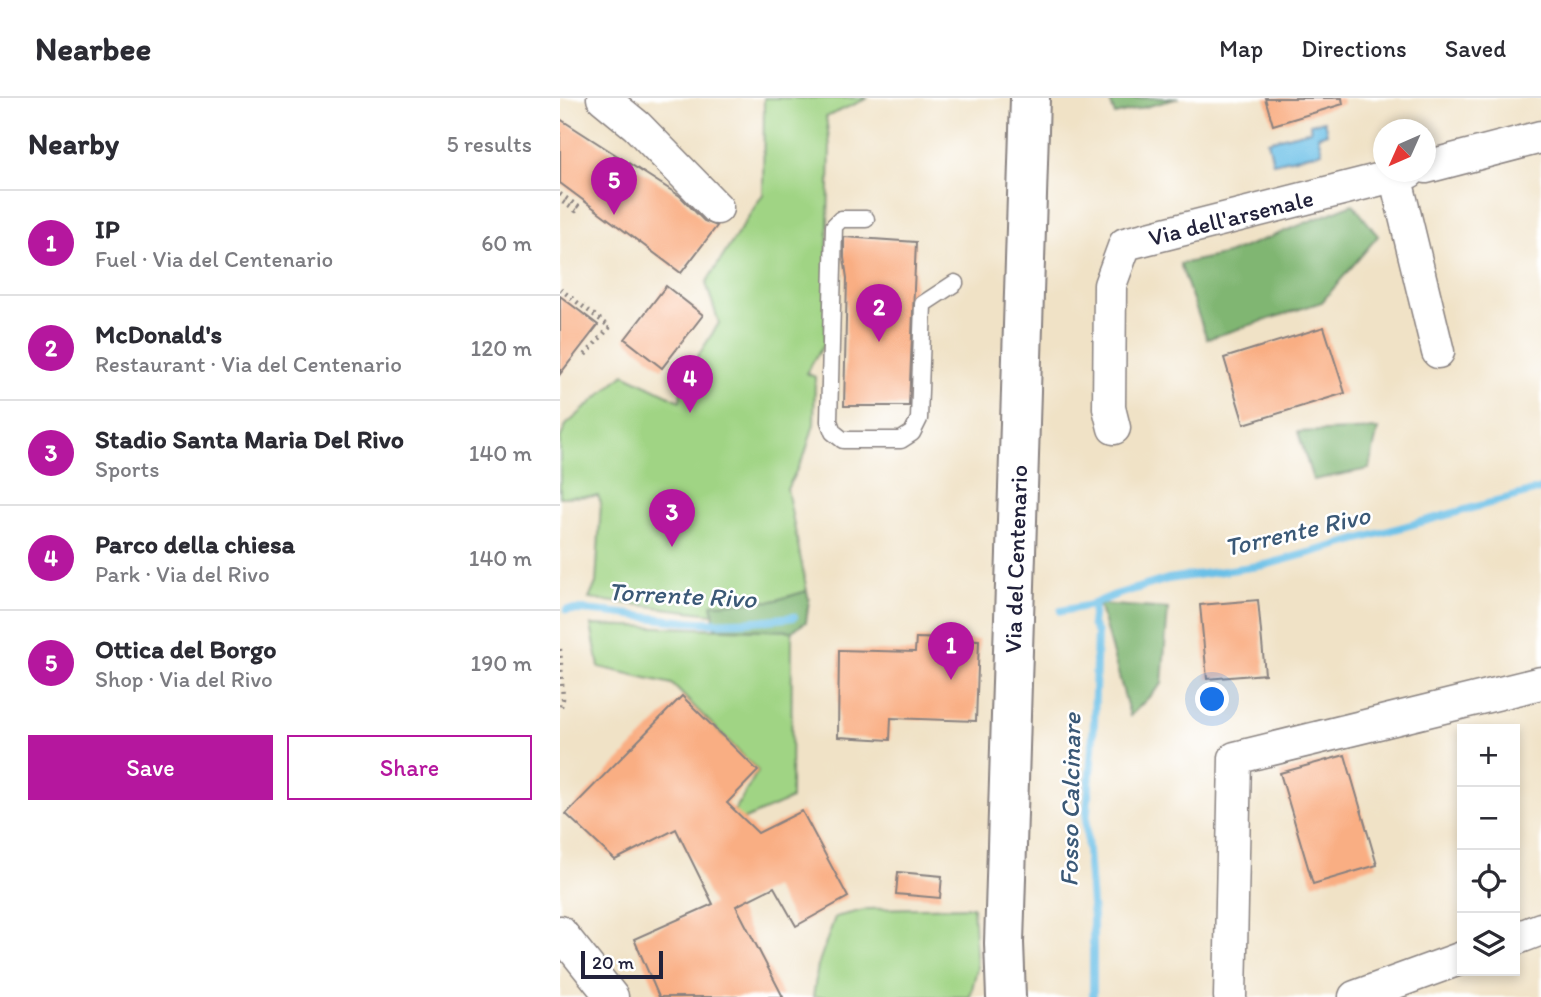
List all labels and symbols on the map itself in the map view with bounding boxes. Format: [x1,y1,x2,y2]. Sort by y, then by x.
north arrow [1373,119,1436,182]
pin: 5 [591,157,637,215]
street label: Via dell'arsenale [1145,183,1316,252]
pin: 2 [856,284,902,342]
pin: 4 [667,355,713,413]
street label: Via del Centenario [998,464,1033,654]
pin: 3 [649,489,695,547]
water label: Torrente Rivo [1221,499,1374,563]
water label: Torrente Rivo [607,575,758,615]
pin: 1 [928,622,974,680]
your location [1195,682,1229,716]
water label: Fosso Calcinare [1052,711,1088,887]
scale bar [581,948,663,980]

